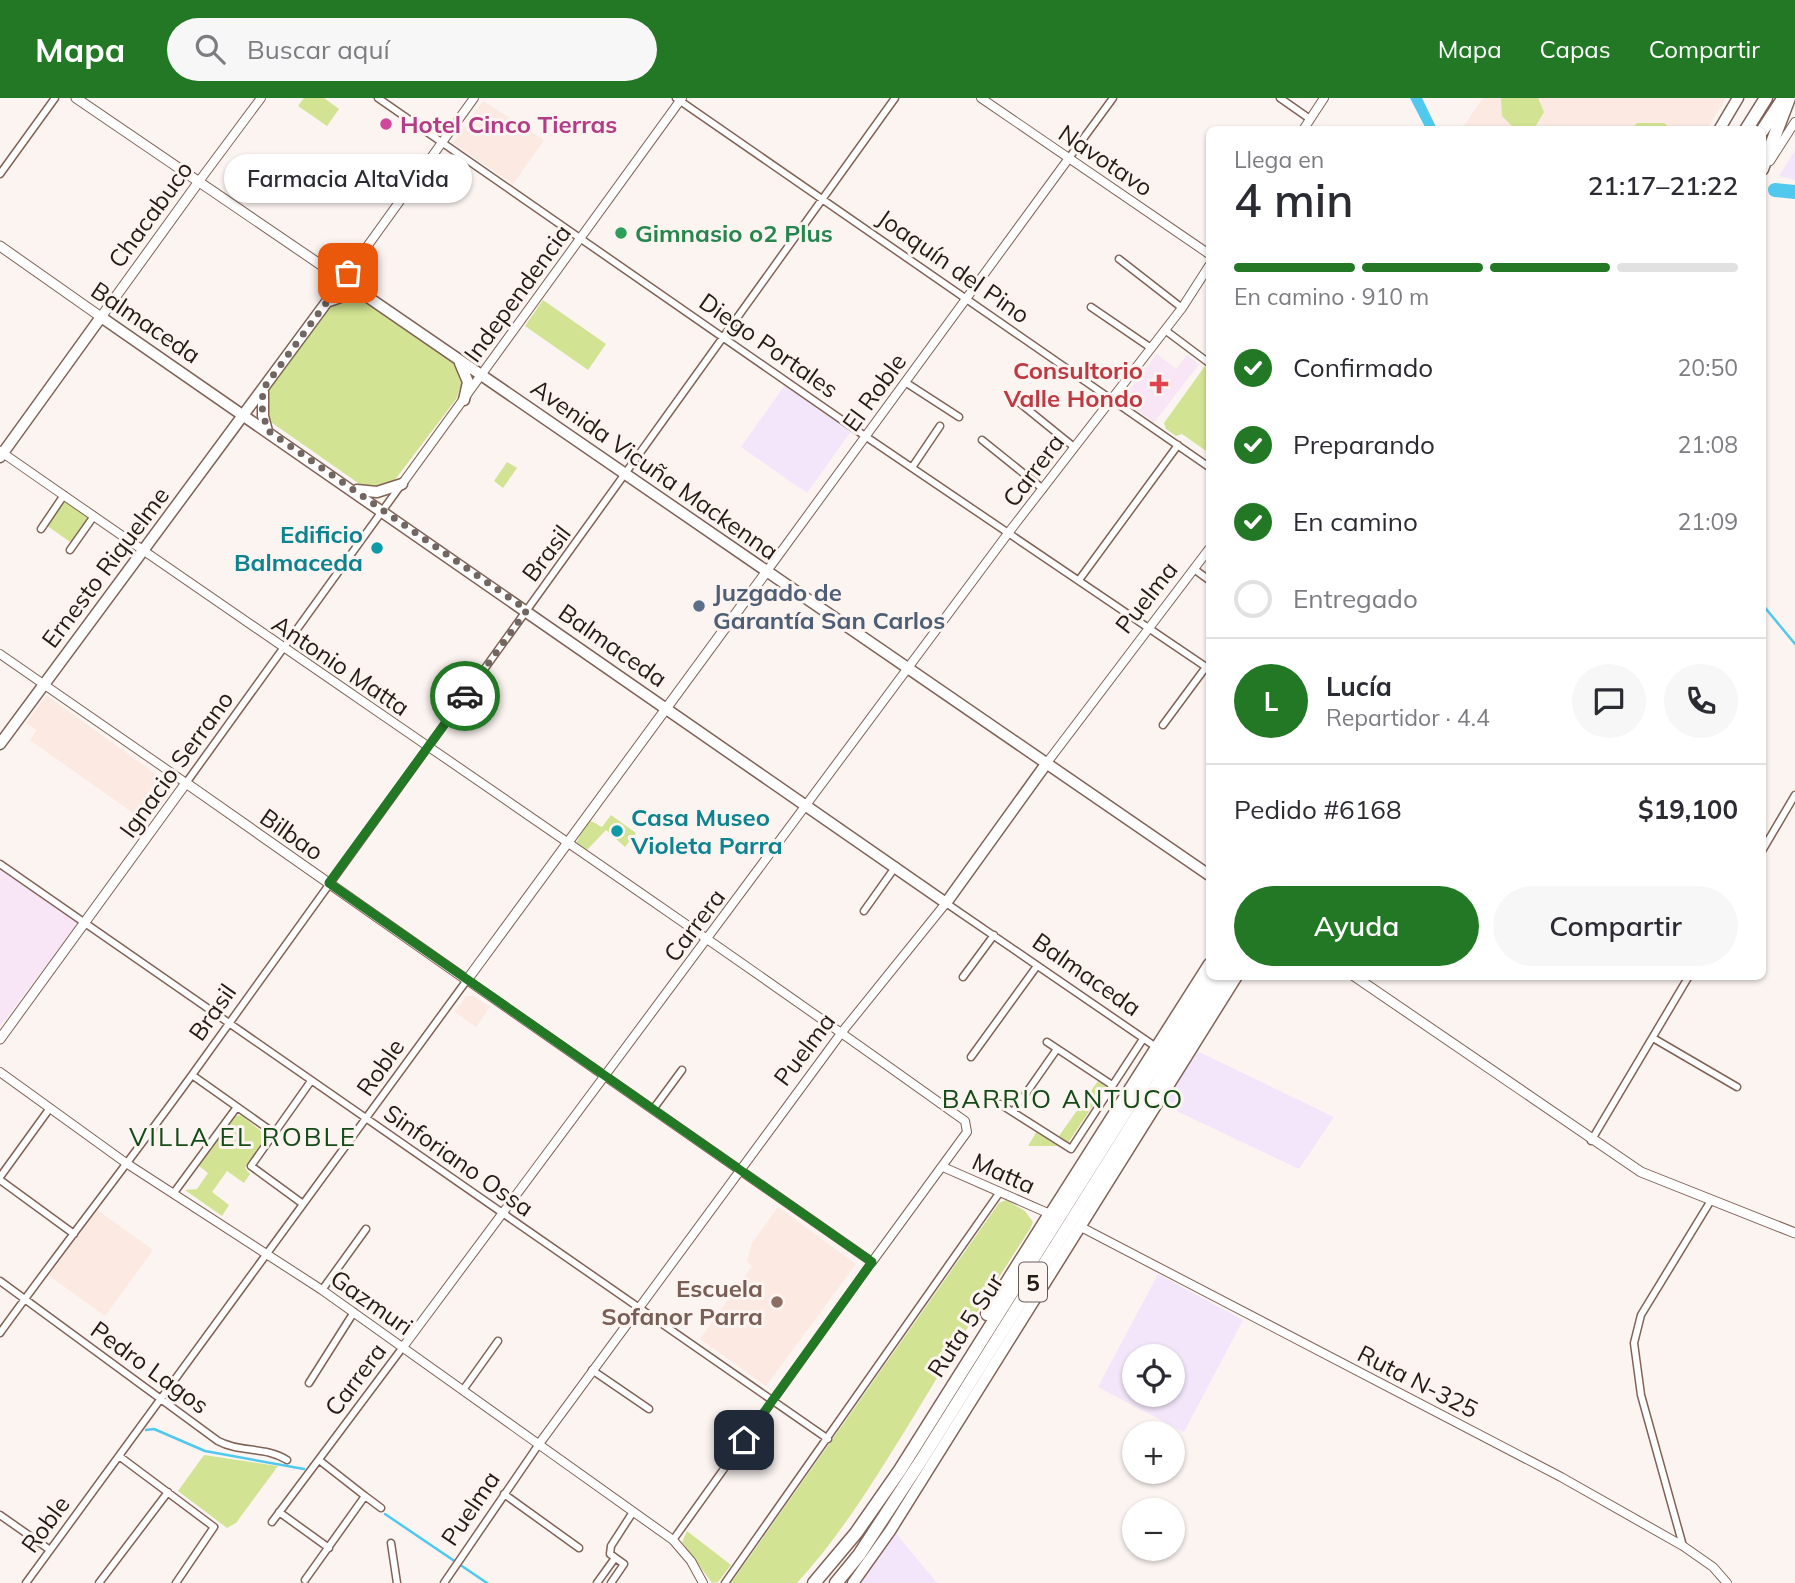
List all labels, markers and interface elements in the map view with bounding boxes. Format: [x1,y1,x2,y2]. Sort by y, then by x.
search box [167,18,657,81]
text: Mapa [35,29,125,70]
icon: search [191,30,229,68]
text: Buscar aquí [247,33,390,66]
text: Mapa [1438,34,1502,64]
text: Capas [1540,34,1611,64]
text: Compartir [1649,34,1760,64]
place label: Hotel Cinco Tierras [400,109,617,139]
marker: Hotel Cinco Tierras [378,116,394,132]
street label: Navotavo [1053,118,1159,202]
text: Llega en [1234,145,1324,174]
callout: Farmacia AltaVida [224,154,472,203]
street label: Chacabuco [101,155,199,273]
text: Farmacia AltaVida [247,164,449,193]
text: 21:17–21:22 [1588,169,1738,202]
text: 4 min [1234,171,1353,229]
street label: Joaquín del Pino [872,202,1036,330]
street label: Independencia [457,218,577,368]
place label: Gimnasio o2 Plus [635,218,833,248]
marker: Gimnasio o2 Plus [613,225,629,241]
pin [318,243,378,303]
icon: bag [329,254,367,292]
street label: Balmaceda [86,275,206,369]
text: En camino · 910 m [1234,282,1429,311]
street label: Diego Portales [694,286,844,404]
street label: El Roble [836,347,912,437]
icon: check [1234,349,1272,387]
text: Confirmado [1293,351,1433,384]
text: 20:50 [1678,353,1738,382]
place label: Consultorio Valle Hondo [1003,355,1143,413]
street label: Avenida Vicuña Mackenna [526,372,784,566]
marker: Consultorio Valle Hondo [1149,374,1169,394]
icon: check [1234,426,1272,464]
street label: Carrera [996,428,1070,512]
text: Preparando [1293,428,1435,461]
text: 21:08 [1678,430,1738,459]
street label: Ernesto Riquelme [35,481,175,653]
icon: check [1234,503,1272,541]
text: En camino [1293,505,1418,538]
text: 21:09 [1678,507,1738,536]
place label: Edificio Balmaceda [234,519,363,577]
street label: Brasil [515,519,577,587]
marker: Edificio Balmaceda [369,540,385,556]
street label: Puelma [1108,555,1184,639]
place label: Juzgado de Garantía San Carlos [713,577,945,635]
text: Entregado [1293,582,1418,615]
street label: Balmaceda [553,597,673,693]
marker: Juzgado de Garantía San Carlos [691,598,707,614]
street label: Antonio Matta [267,608,415,722]
courier [430,661,500,731]
button: chat [1572,664,1646,738]
button: phone [1664,664,1738,738]
text: Lucía [1326,670,1392,703]
icon: car [446,677,484,715]
street label: Ignacio Serrano [113,685,239,843]
text: L [1264,685,1278,718]
text: Repartidor · 4.4 [1326,703,1490,732]
text: Pedido #6168 [1234,793,1402,826]
text: $19,100 [1638,793,1738,826]
street label: Bilbao [255,802,329,866]
place label: Casa Museo Violeta Parra [630,802,783,860]
marker: Casa Museo Violeta Parra [609,823,625,839]
street label: Carrera [657,883,731,967]
button: Ayuda [1234,886,1479,966]
button: Compartir [1493,886,1738,966]
street label: Balmaceda [1027,926,1147,1022]
street label: Brasil [182,978,242,1046]
street label: Puelma [767,1007,841,1091]
street label: Roble [350,1033,410,1101]
district label: BARRIO ANTUCO [942,1082,1184,1115]
street label: Sinforiano Ossa [378,1097,540,1223]
district label: VILLA EL ROBLE [129,1120,357,1153]
street label: Matta [968,1146,1040,1200]
road number: 5 [1019,1262,1047,1302]
street label: Gazmuri [325,1263,419,1341]
street label: Ruta 5 Sur [920,1267,1010,1383]
place label: Escuela Sofanor Parra [601,1273,763,1331]
marker: Escuela Sofanor Parra [769,1294,785,1310]
street label: Pedro Lagos [85,1314,215,1420]
street label: Carrera [318,1337,392,1421]
street label: Ruta N-325 [1353,1338,1483,1424]
map controls [1122,1344,1185,1561]
button: locate [1122,1344,1185,1407]
pin [714,1410,774,1470]
icon: home [725,1421,763,1459]
button: + [1122,1421,1185,1484]
street label: Puelma [434,1465,506,1551]
street label: Roble [14,1490,76,1558]
button: − [1122,1498,1185,1561]

